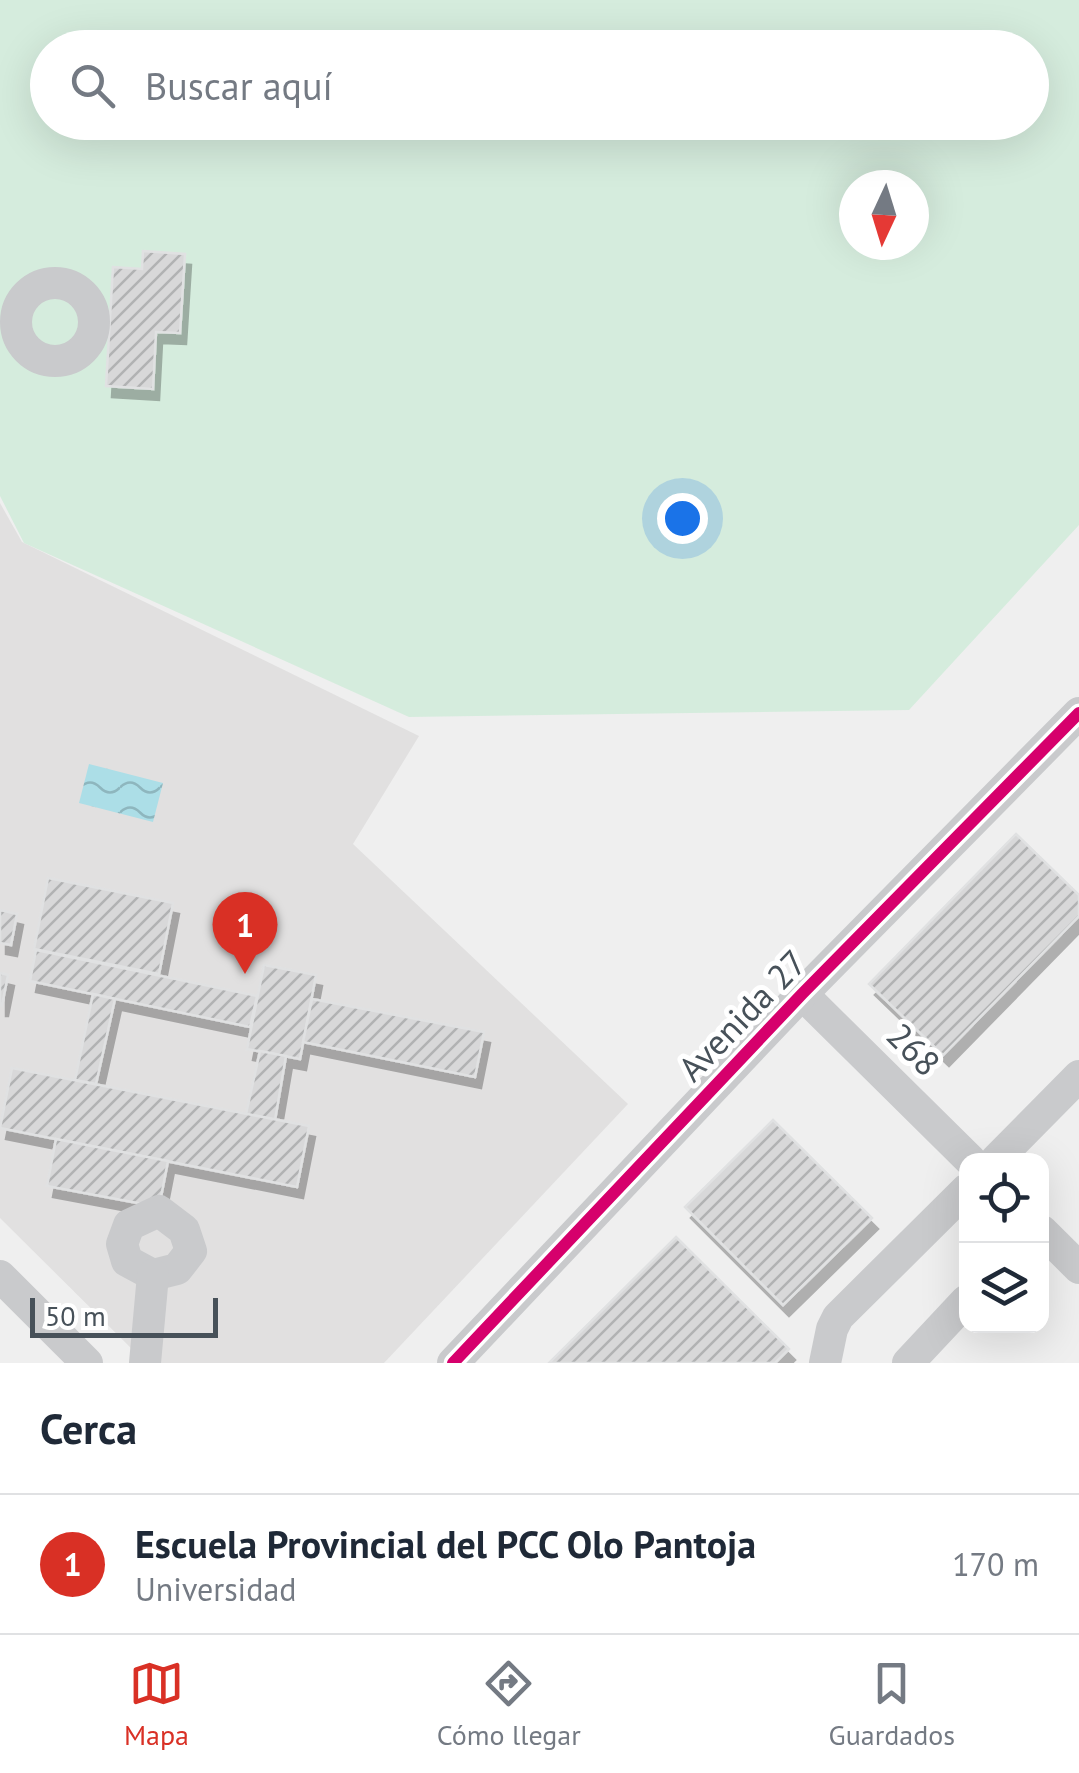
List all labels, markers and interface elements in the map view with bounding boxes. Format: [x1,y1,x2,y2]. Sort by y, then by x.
search box [30,30,1049,140]
icon: search [65,58,120,113]
text: Buscar aquí [145,61,333,110]
north arrow [839,170,929,260]
your location [657,493,708,544]
pin: 1 [212,892,278,974]
street label: Avenida 27 [668,939,816,1091]
street label: 268 [878,1013,950,1085]
map controls [959,1153,1049,1333]
button: locate [959,1153,1049,1243]
button: layers [959,1243,1049,1333]
scale bar [30,1293,218,1338]
text: 50 m [45,1297,106,1334]
text: Cerca [40,1401,137,1456]
text: Escuela Provincial del PCC Olo Pantoja [135,1519,756,1568]
text: 1 [63,1543,82,1585]
text: 170 m [952,1543,1039,1585]
text: Universidad [135,1568,297,1610]
tab: Mapa [124,1656,189,1753]
tab: Cómo llegar [437,1656,581,1753]
tab: Guardados [829,1656,955,1753]

